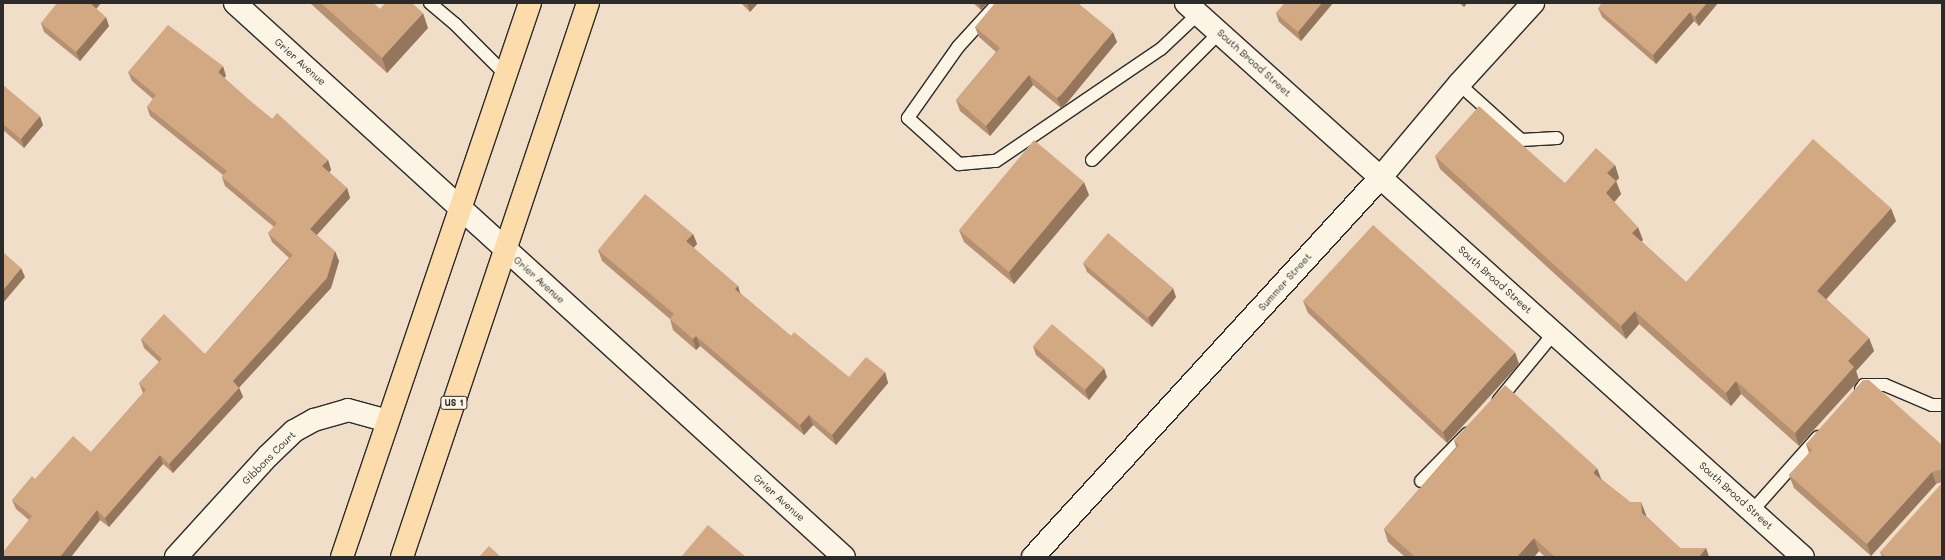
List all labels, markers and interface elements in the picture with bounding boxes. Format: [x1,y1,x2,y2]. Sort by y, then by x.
street label: South Broad Street [1215,27,1293,99]
street label: Grier Avenue [272,36,328,88]
street label: South Broad Street [1456,244,1534,316]
street label: Summer Street [1256,251,1314,313]
street label: Grier Avenue [511,254,567,306]
road number: US 1 [440,396,468,410]
street label: Gibbons Court [240,429,298,487]
street label: South Broad Street [1697,460,1775,532]
street label: Grier Avenue [751,472,807,524]

